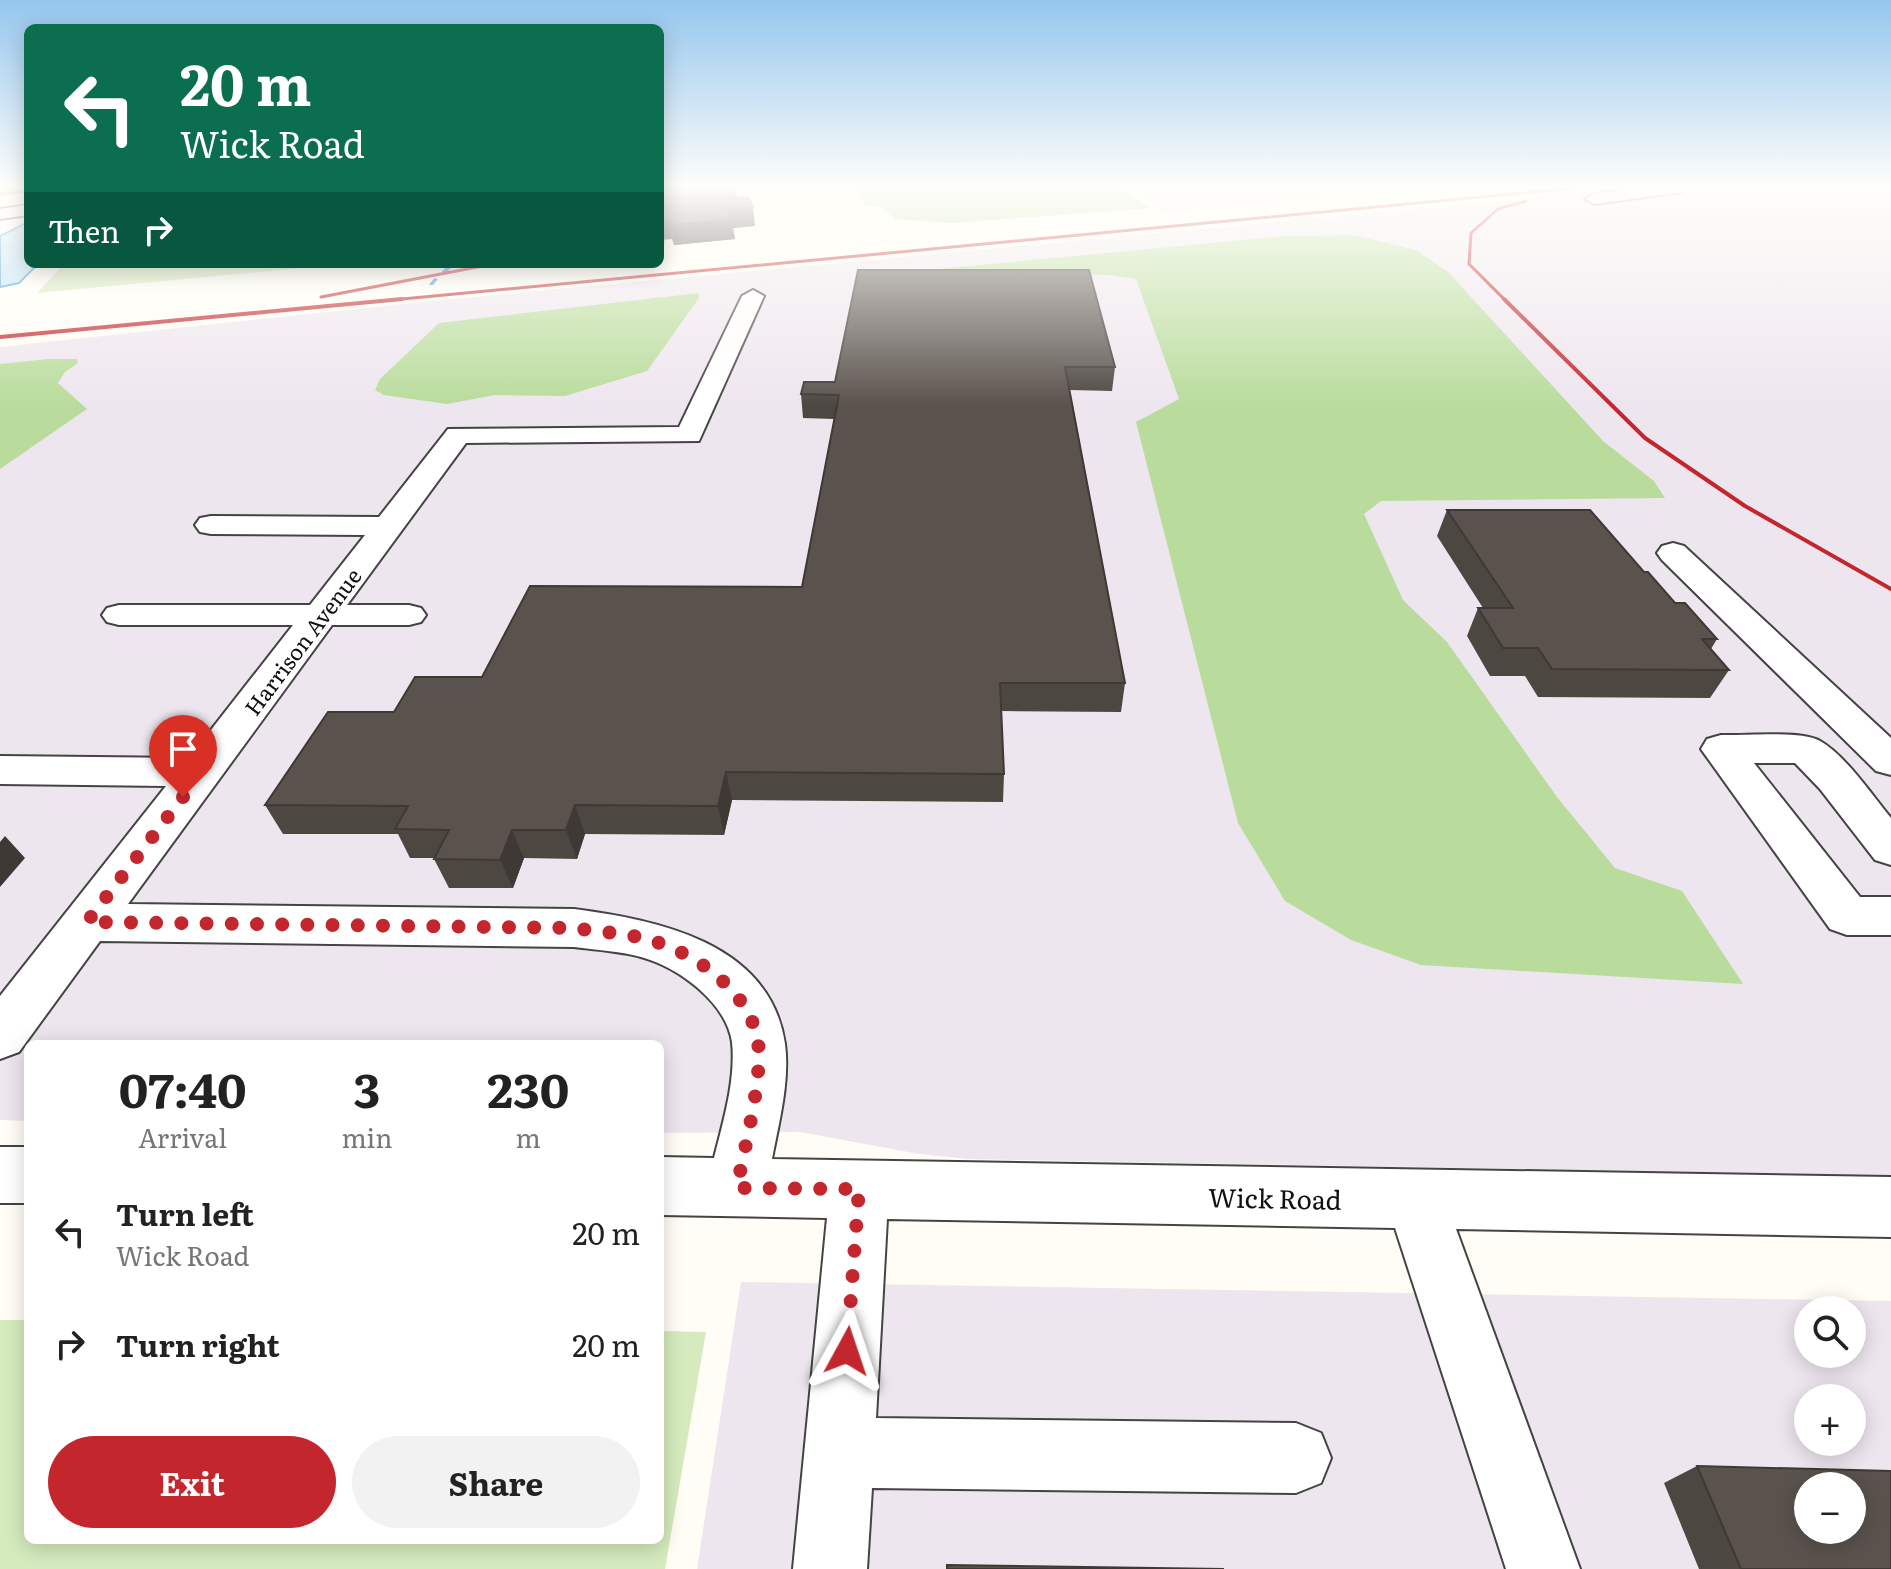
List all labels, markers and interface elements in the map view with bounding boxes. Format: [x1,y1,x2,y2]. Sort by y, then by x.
text: 20 m [180,40,312,123]
icon: left [48,56,152,160]
text: Wick Road [180,116,365,169]
text: Then [48,208,120,252]
icon: right [136,208,180,252]
street label: Harrison Avenue [236,560,368,722]
pin [149,715,217,797]
icon: arrive [161,727,205,771]
text: 07:40 [119,1052,247,1123]
text: 3 [354,1052,380,1123]
text: 230 [487,1052,569,1123]
text: Arrival [138,1117,227,1156]
text: min [341,1117,392,1156]
text: m [516,1117,541,1156]
street label: Wick Road [1208,1176,1342,1218]
text: Turn left [116,1191,254,1235]
icon: left [48,1210,92,1254]
text: 20 m [572,1210,640,1254]
text: Wick Road [116,1235,249,1274]
map controls [1794,1296,1866,1544]
button: search [1794,1296,1866,1368]
position arrow [805,1309,889,1393]
icon: right [48,1322,92,1366]
text: Turn right [116,1322,280,1366]
text: 20 m [572,1322,640,1366]
button: + [1794,1384,1866,1456]
button: Exit [48,1436,336,1528]
button: Share [352,1436,640,1528]
button: − [1794,1472,1866,1544]

